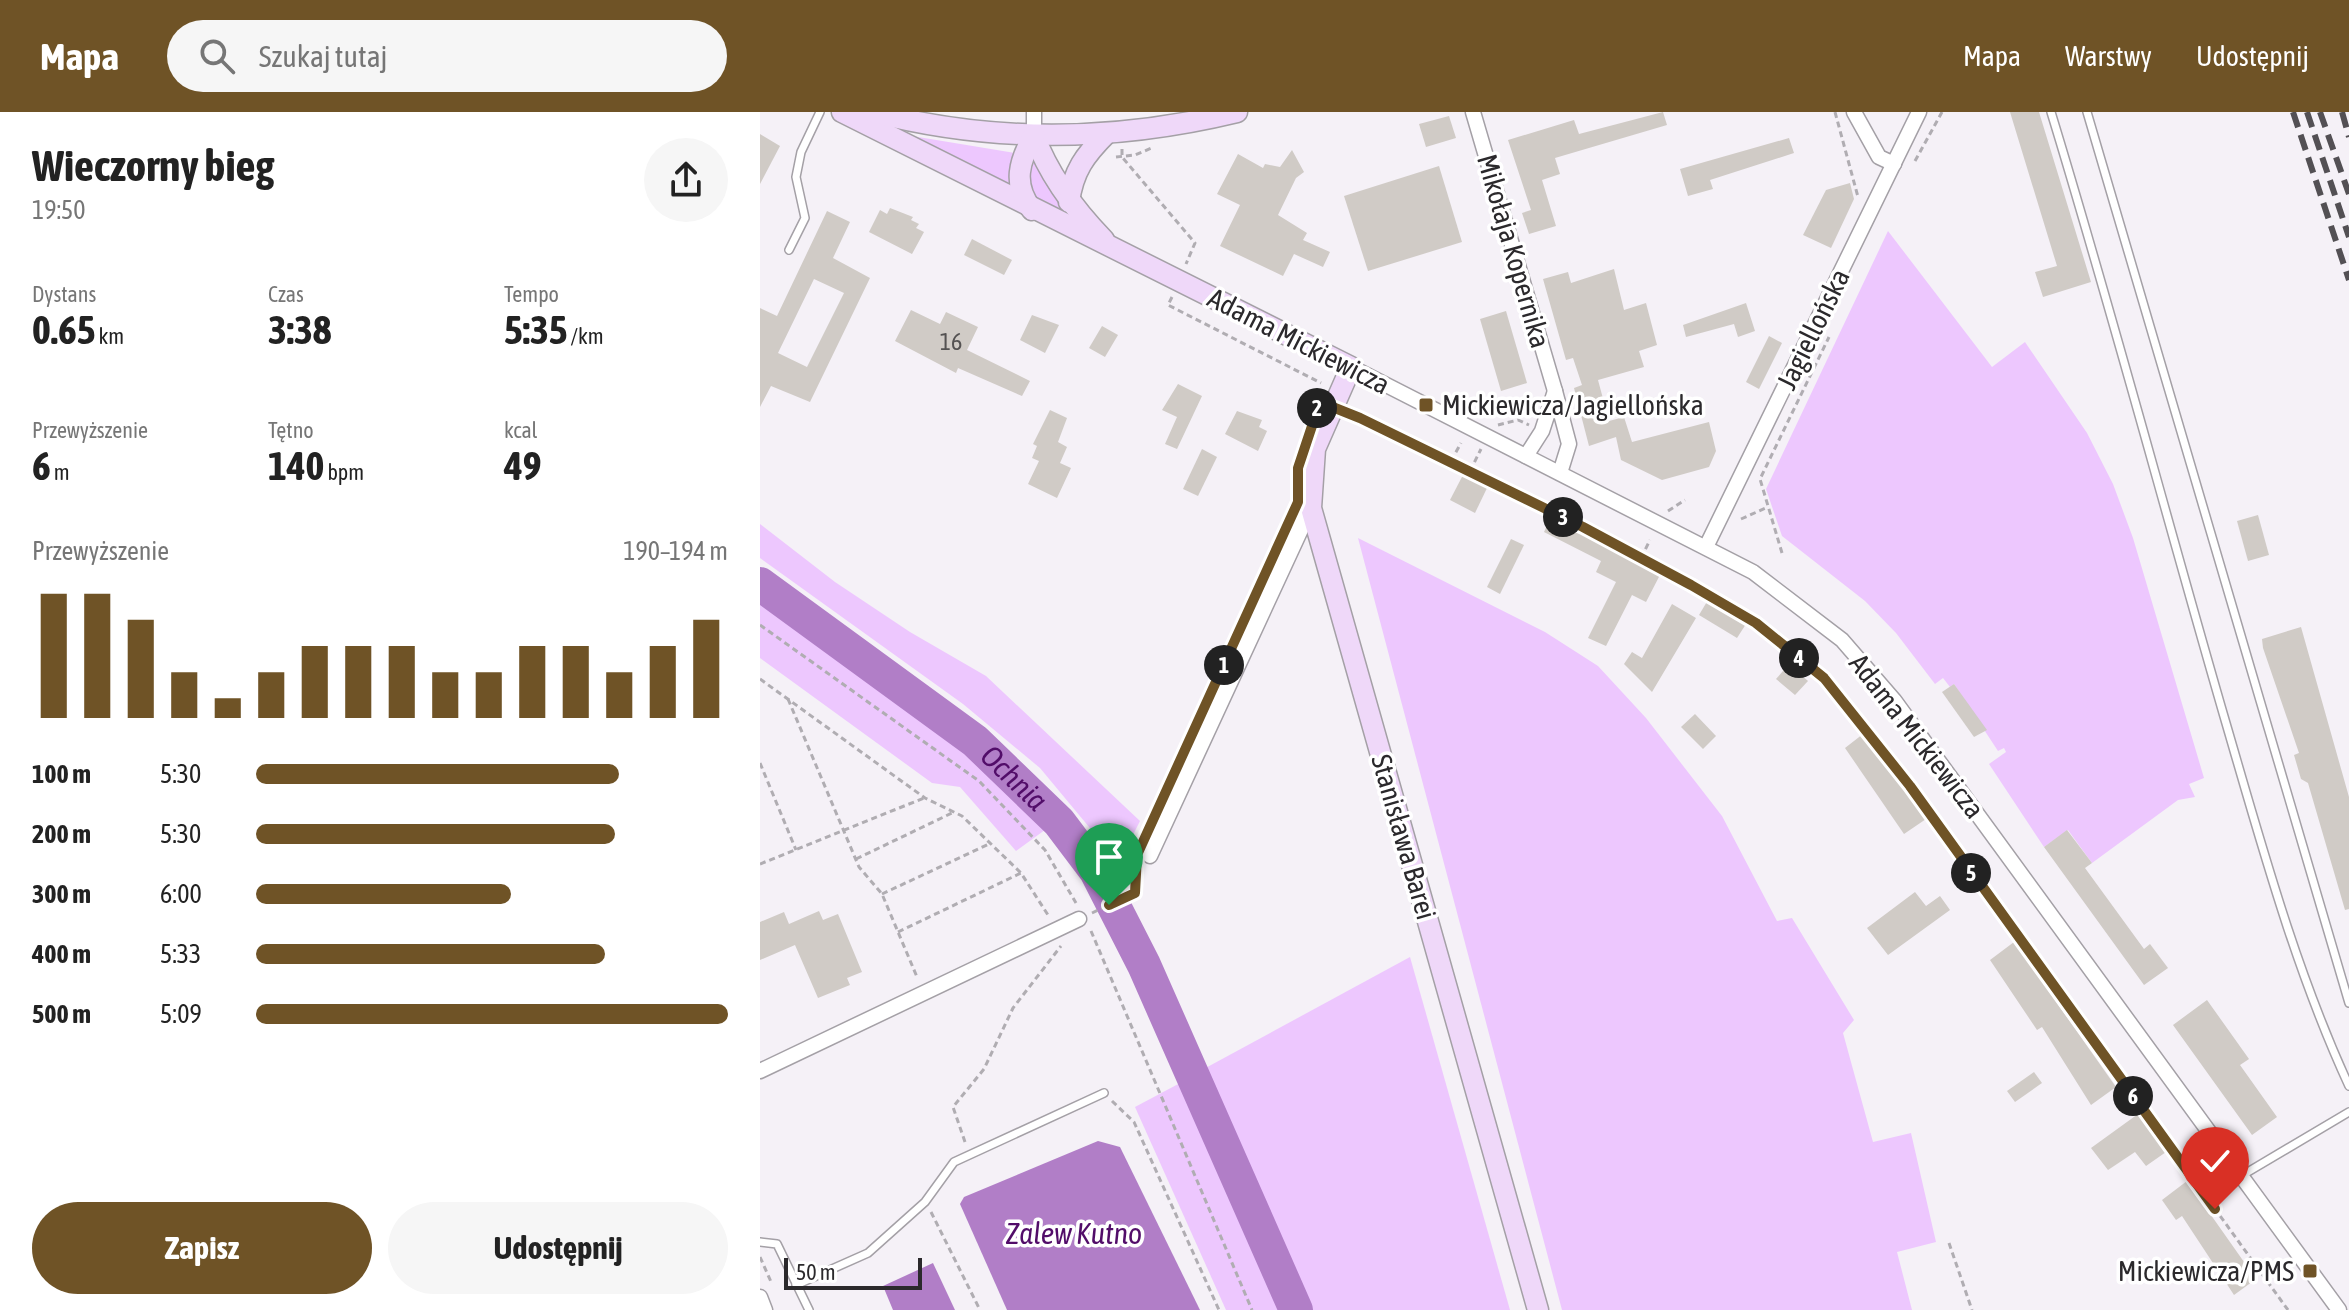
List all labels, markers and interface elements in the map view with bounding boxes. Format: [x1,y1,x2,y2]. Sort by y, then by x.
search box [167,20,727,92]
icon: search [195,34,239,78]
text: Mapa [40,35,119,78]
text: Szukaj tutaj [259,39,387,73]
text: Mapa [1963,40,2021,72]
text: Warstwy [2065,40,2152,72]
text: Udostępnij [2196,40,2309,72]
button: share [644,138,728,222]
text: Wieczorny bieg [32,140,274,190]
street label: Mikołaja Kopernika [1471,151,1557,351]
text: 19:50 [32,195,86,225]
street label: Jagiellońska [1770,264,1856,394]
text: Dystans [32,281,96,307]
text: Czas [268,281,304,307]
text: Tempo [504,281,559,307]
street label: Adama Mickiewicza [1203,281,1395,401]
text: 0.65 [32,307,96,352]
text: 3:38 [268,307,332,352]
text: 5:35 [504,307,568,352]
text: km [96,323,124,349]
text: /km [568,323,604,349]
house number: 16 [940,328,962,355]
pin: 2 [1297,388,1337,428]
place label: Mickiewicza/Jagiellońska [1442,389,1704,421]
text: 2 [1312,395,1322,421]
marker: Mickiewicza/Jagiellońska [1417,396,1435,414]
text: Przewyższenie [32,417,148,443]
text: Tętno [268,417,314,443]
text: kcal [504,417,537,443]
text: 6 [32,443,51,488]
text: 140 [268,443,324,488]
text: 49 [504,443,542,488]
text: m [51,459,70,485]
text: bpm [324,459,364,485]
pin: 3 [1543,497,1583,537]
text: 3 [1558,504,1568,530]
text: Przewyższenie [32,536,169,566]
text: 190–194 m [623,536,728,566]
pin: 4 [1779,638,1819,678]
pin: 1 [1204,645,1244,685]
text: 4 [1794,645,1804,671]
street label: Adama Mickiewicza [1843,648,1991,824]
text: 1 [1219,652,1229,678]
water label: Ochnia [974,738,1055,817]
street label: Stanisława Barei [1365,751,1443,923]
text: 100 m [32,759,91,789]
text: 5:30 [160,759,201,789]
text: 200 m [32,819,91,849]
text: 5:30 [160,819,201,849]
pin [1075,823,1143,905]
icon: arrive [1087,835,1131,879]
pin: 5 [1951,853,1991,893]
text: 5 [1966,860,1976,886]
text: 300 m [32,879,91,909]
text: 6:00 [160,879,202,909]
text: 400 m [32,939,91,969]
text: 5:33 [160,939,201,969]
text: 500 m [32,999,91,1029]
text: 5:09 [160,999,202,1029]
pin: 6 [2113,1076,2153,1116]
text: 6 [2128,1083,2138,1109]
pin [2181,1127,2249,1209]
icon: check [2193,1139,2237,1183]
button: Zapisz [32,1202,372,1294]
button: Udostępnij [388,1202,728,1294]
water label: Zalew Kutno [1006,1216,1142,1250]
scale bar [784,1254,922,1290]
place label: Mickiewicza/PMS [2118,1255,2294,1287]
text: 50 m [796,1259,836,1285]
marker: Mickiewicza/PMS [2301,1262,2319,1280]

